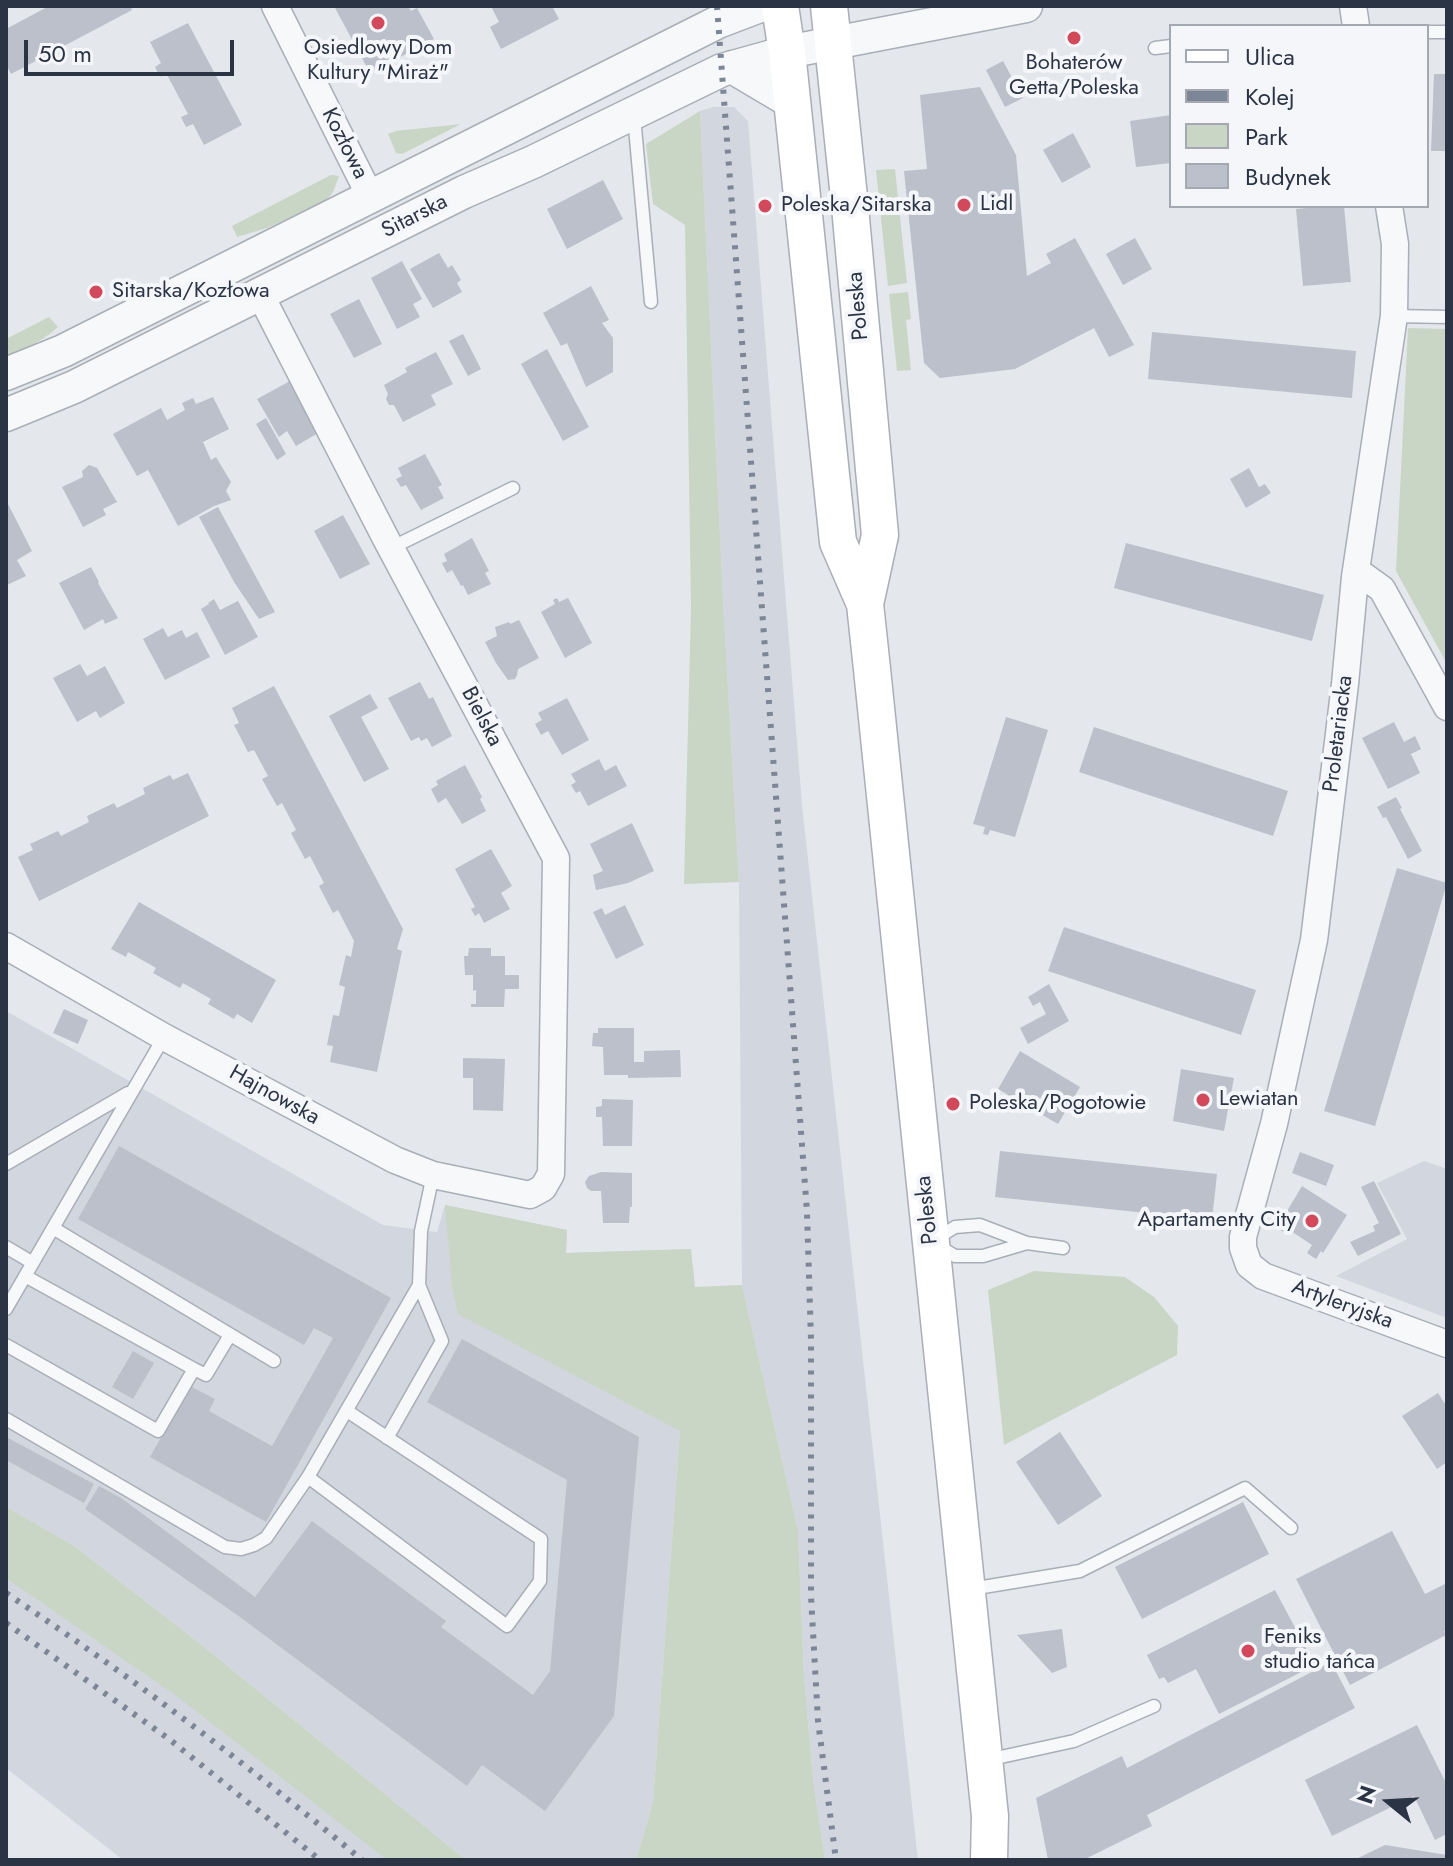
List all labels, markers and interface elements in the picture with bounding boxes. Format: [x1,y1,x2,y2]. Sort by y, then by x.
marker: Osiedlowy Dom Kultury "Miraż" [369,14,387,32]
scale bar [28,24,238,74]
legend [1169,24,1429,208]
marker: Bohaterów Getta/Poleska [1065,29,1083,47]
text: 50 m [38,36,92,71]
place label: Osiedlowy Dom Kultury "Miraż" [304,36,452,88]
text: Ulica [1245,39,1295,74]
place label: Bohaterów Getta/Poleska [1009,51,1139,102]
text: Kolej [1245,79,1295,114]
street label: Kozłowa [315,104,373,184]
text: Park [1245,119,1288,154]
text: Budynek [1245,159,1331,194]
street label: Sitarska [378,189,452,245]
place label: Lidl [980,192,1013,218]
place label: Poleska/Sitarska [781,193,932,219]
marker: Lidl [955,196,973,214]
marker: Poleska/Sitarska [756,197,774,215]
street label: Poleska [843,271,875,341]
place label: Sitarska/Kozłowa [112,279,269,305]
marker: Sitarska/Kozłowa [87,283,105,301]
street label: Proletariacka [1319,674,1359,794]
street label: Bielska [454,683,508,751]
street label: Hajnowska [224,1060,324,1132]
place label: Lewiatan [1219,1087,1299,1113]
place label: Poleska/Pogotowie [969,1091,1146,1117]
marker: Lewiatan [1194,1091,1212,1109]
marker: Poleska/Pogotowie [944,1095,962,1113]
street label: Poleska [911,1174,945,1246]
place label: Apartamenty City [1138,1208,1296,1234]
marker: Apartamenty City [1303,1212,1321,1230]
street label: Artyleryjska [1288,1274,1396,1336]
place label: Feniks studio tańca [1264,1625,1375,1676]
marker: Feniks studio tańca [1239,1642,1257,1660]
north arrow [1349,1762,1429,1842]
text: N [1348,1781,1384,1808]

